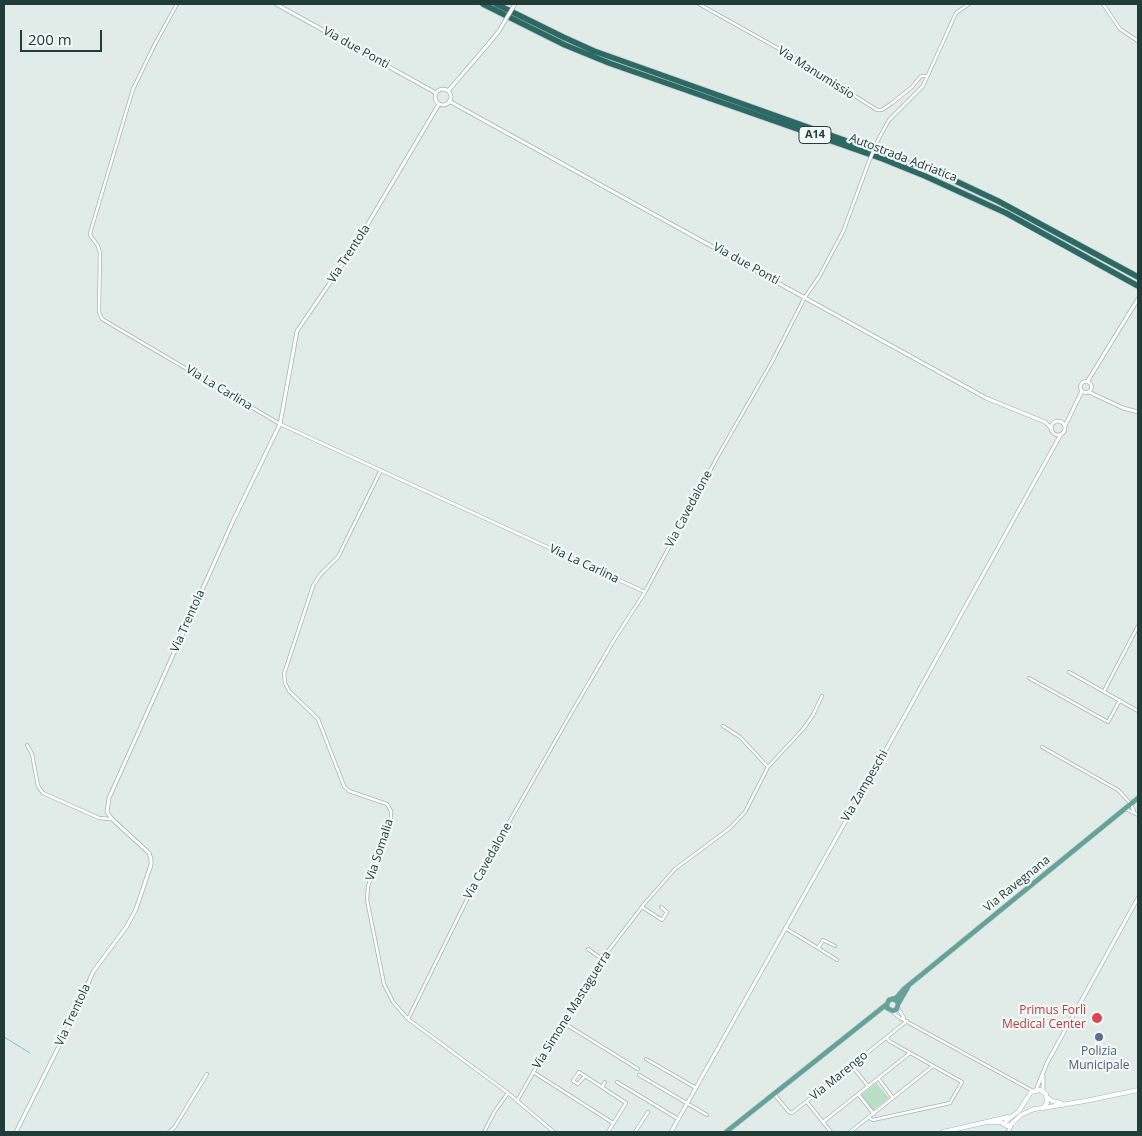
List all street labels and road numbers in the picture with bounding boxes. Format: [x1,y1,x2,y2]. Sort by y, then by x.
street label: Via due Ponti [320,24,392,72]
street label: Via Manumissio [775,44,857,102]
road number: A14 [799,126,831,144]
street label: Autostrada Adriatica [847,131,959,185]
street label: Via Trentola [325,222,373,286]
street label: Via due Ponti [710,240,782,288]
street label: Via La Carlina [183,362,255,414]
street label: Via Cavedalone [663,468,715,550]
street label: Via La Carlina [547,542,621,586]
street label: Via Trentola [168,588,208,654]
street label: Via Zampeschi [839,748,891,824]
street label: Via Somalia [363,817,397,883]
street label: Via Cavedalone [461,820,515,902]
street label: Via Ravegnana [981,853,1053,915]
street label: Via Simone Mastaguerra [530,948,614,1072]
street label: Via Trentola [52,982,94,1048]
street label: Via Marengo [807,1048,871,1104]

